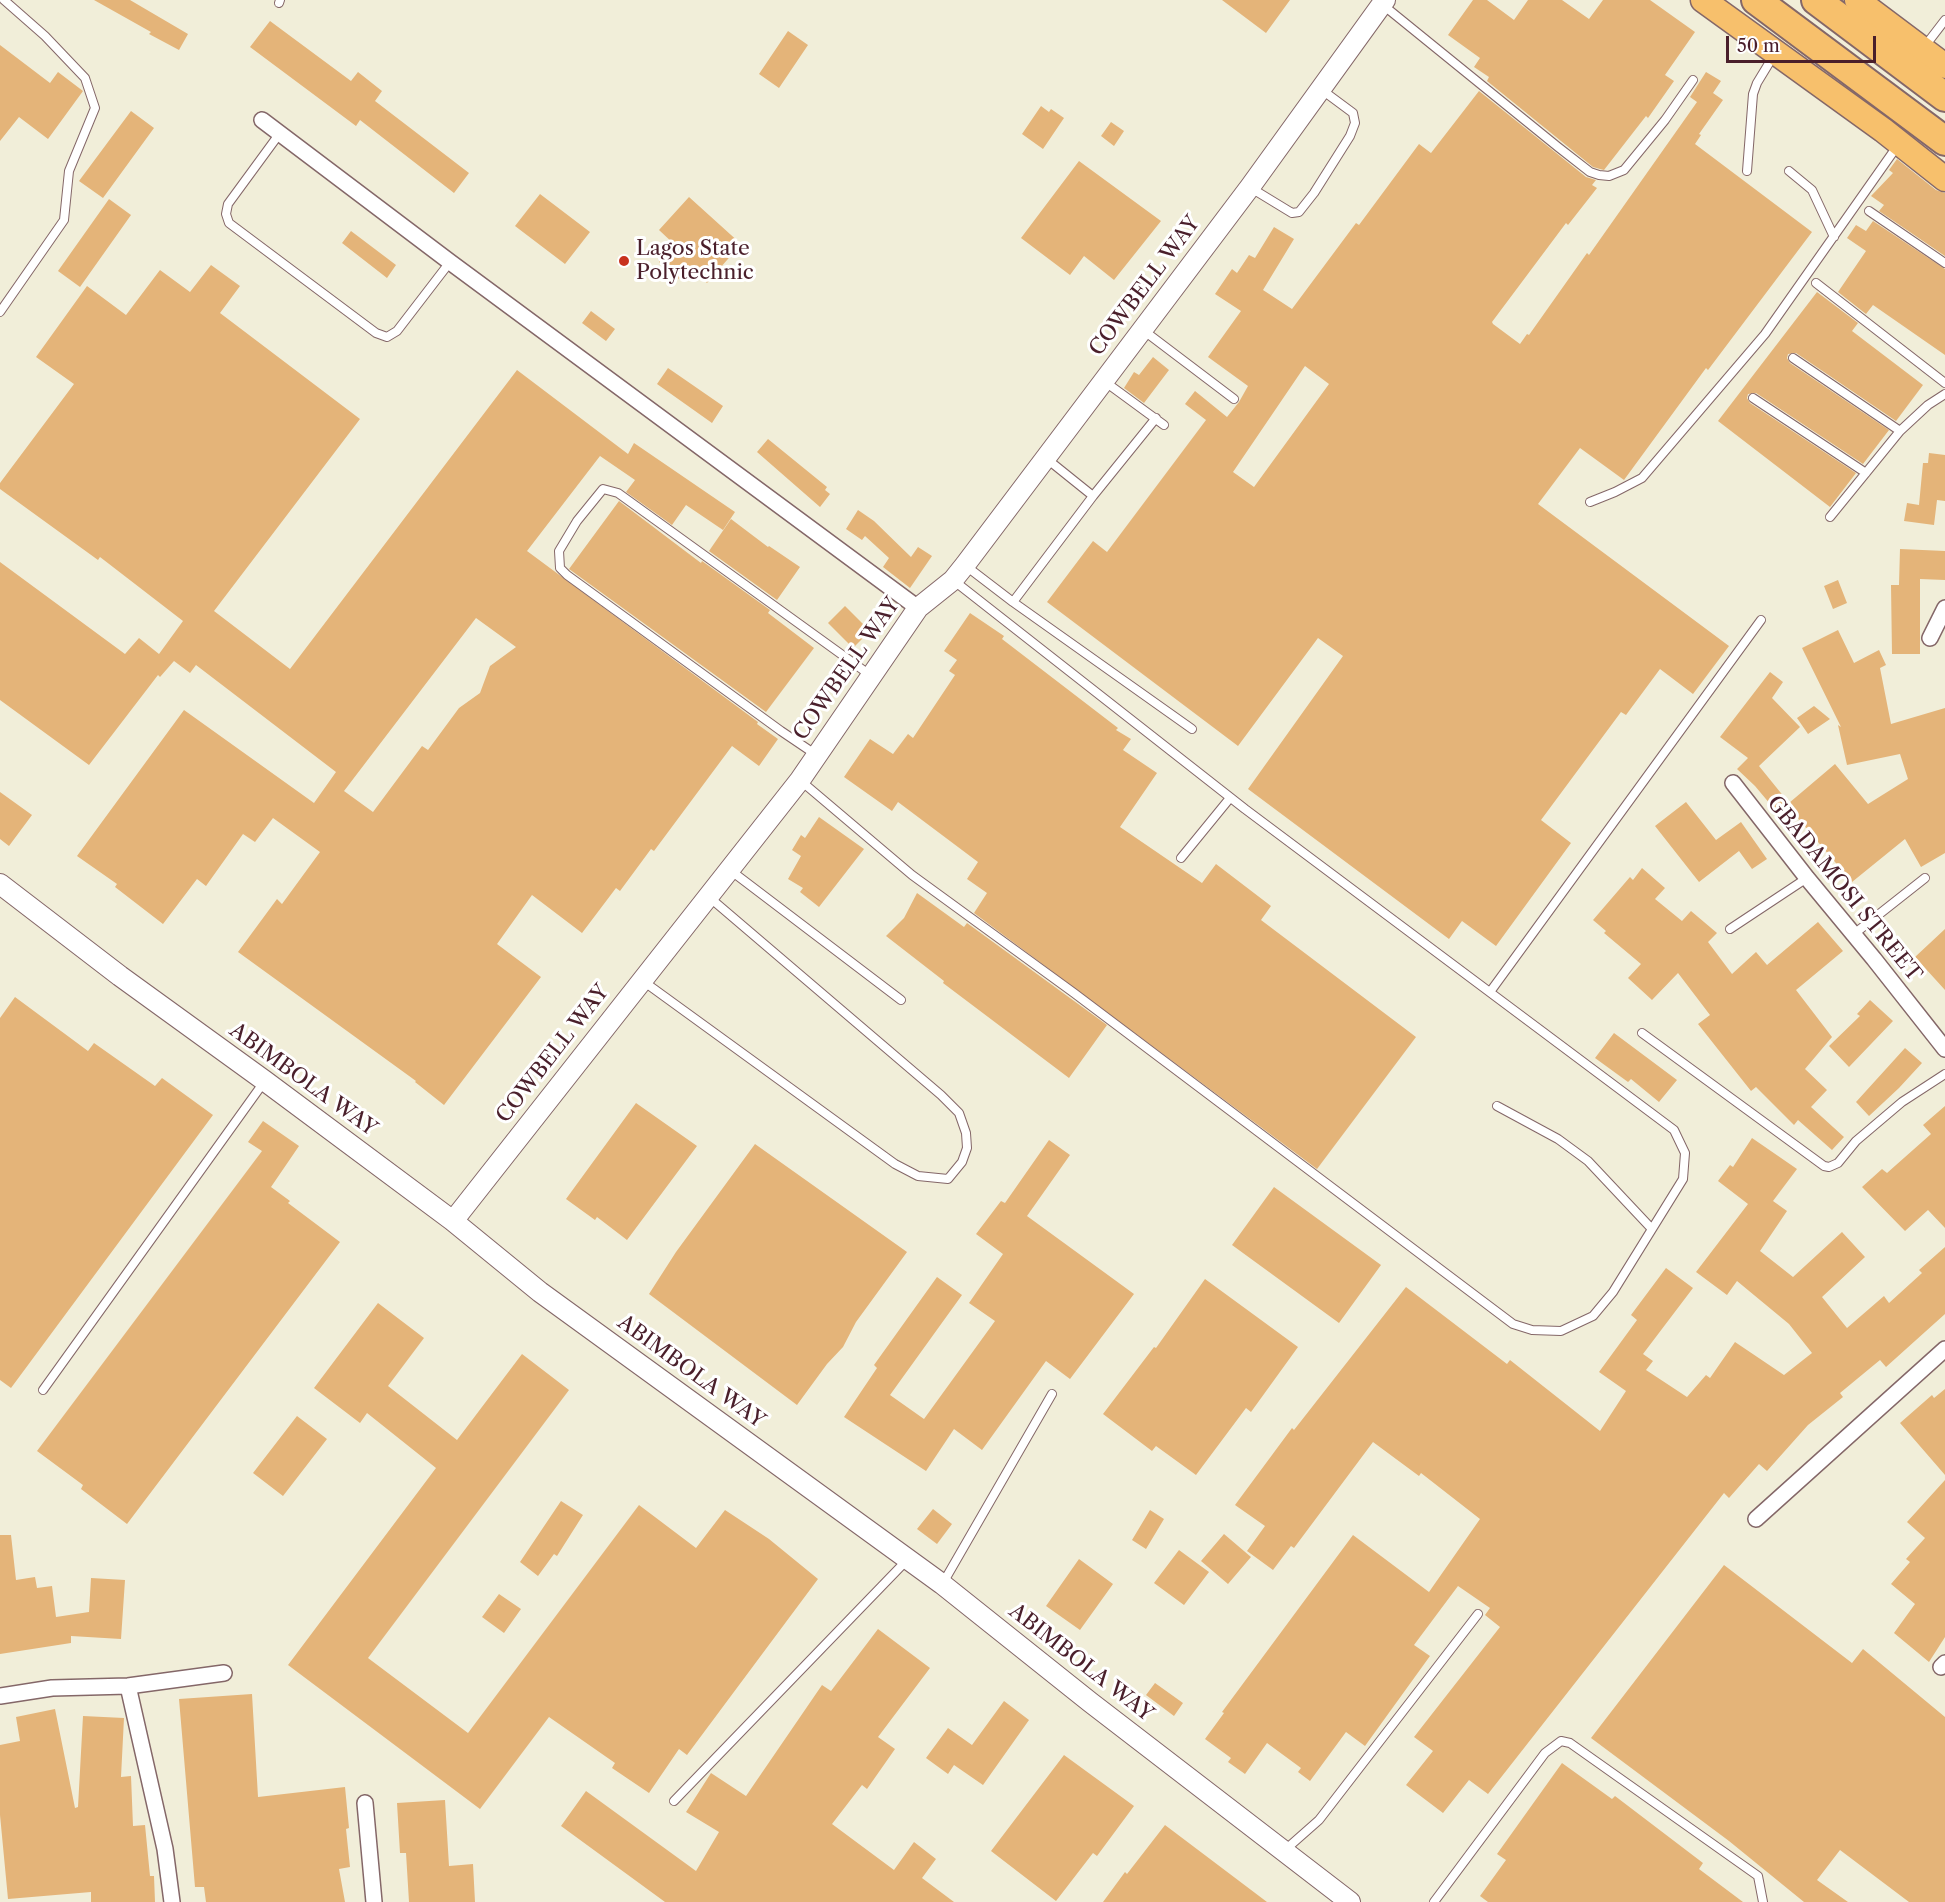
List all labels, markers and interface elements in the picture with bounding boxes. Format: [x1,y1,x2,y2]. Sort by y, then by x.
scale bar [1729,24,1879,62]
text: 50 m [1737,35,1780,57]
street label: COWBELL WAY [1084,211,1206,361]
place label: Lagos State Polytechnic [636,236,754,286]
marker: Lagos State Polytechnic [617,254,631,268]
street label: COWBELL WAY [788,593,906,745]
street label: GBADAMOSI STREET [1761,791,1927,987]
street label: COWBELL WAY [491,980,615,1128]
street label: ABIMBOLA WAY [224,1018,382,1142]
street label: ABIMBOLA WAY [612,1310,770,1434]
street label: ABIMBOLA WAY [1004,1599,1158,1727]

